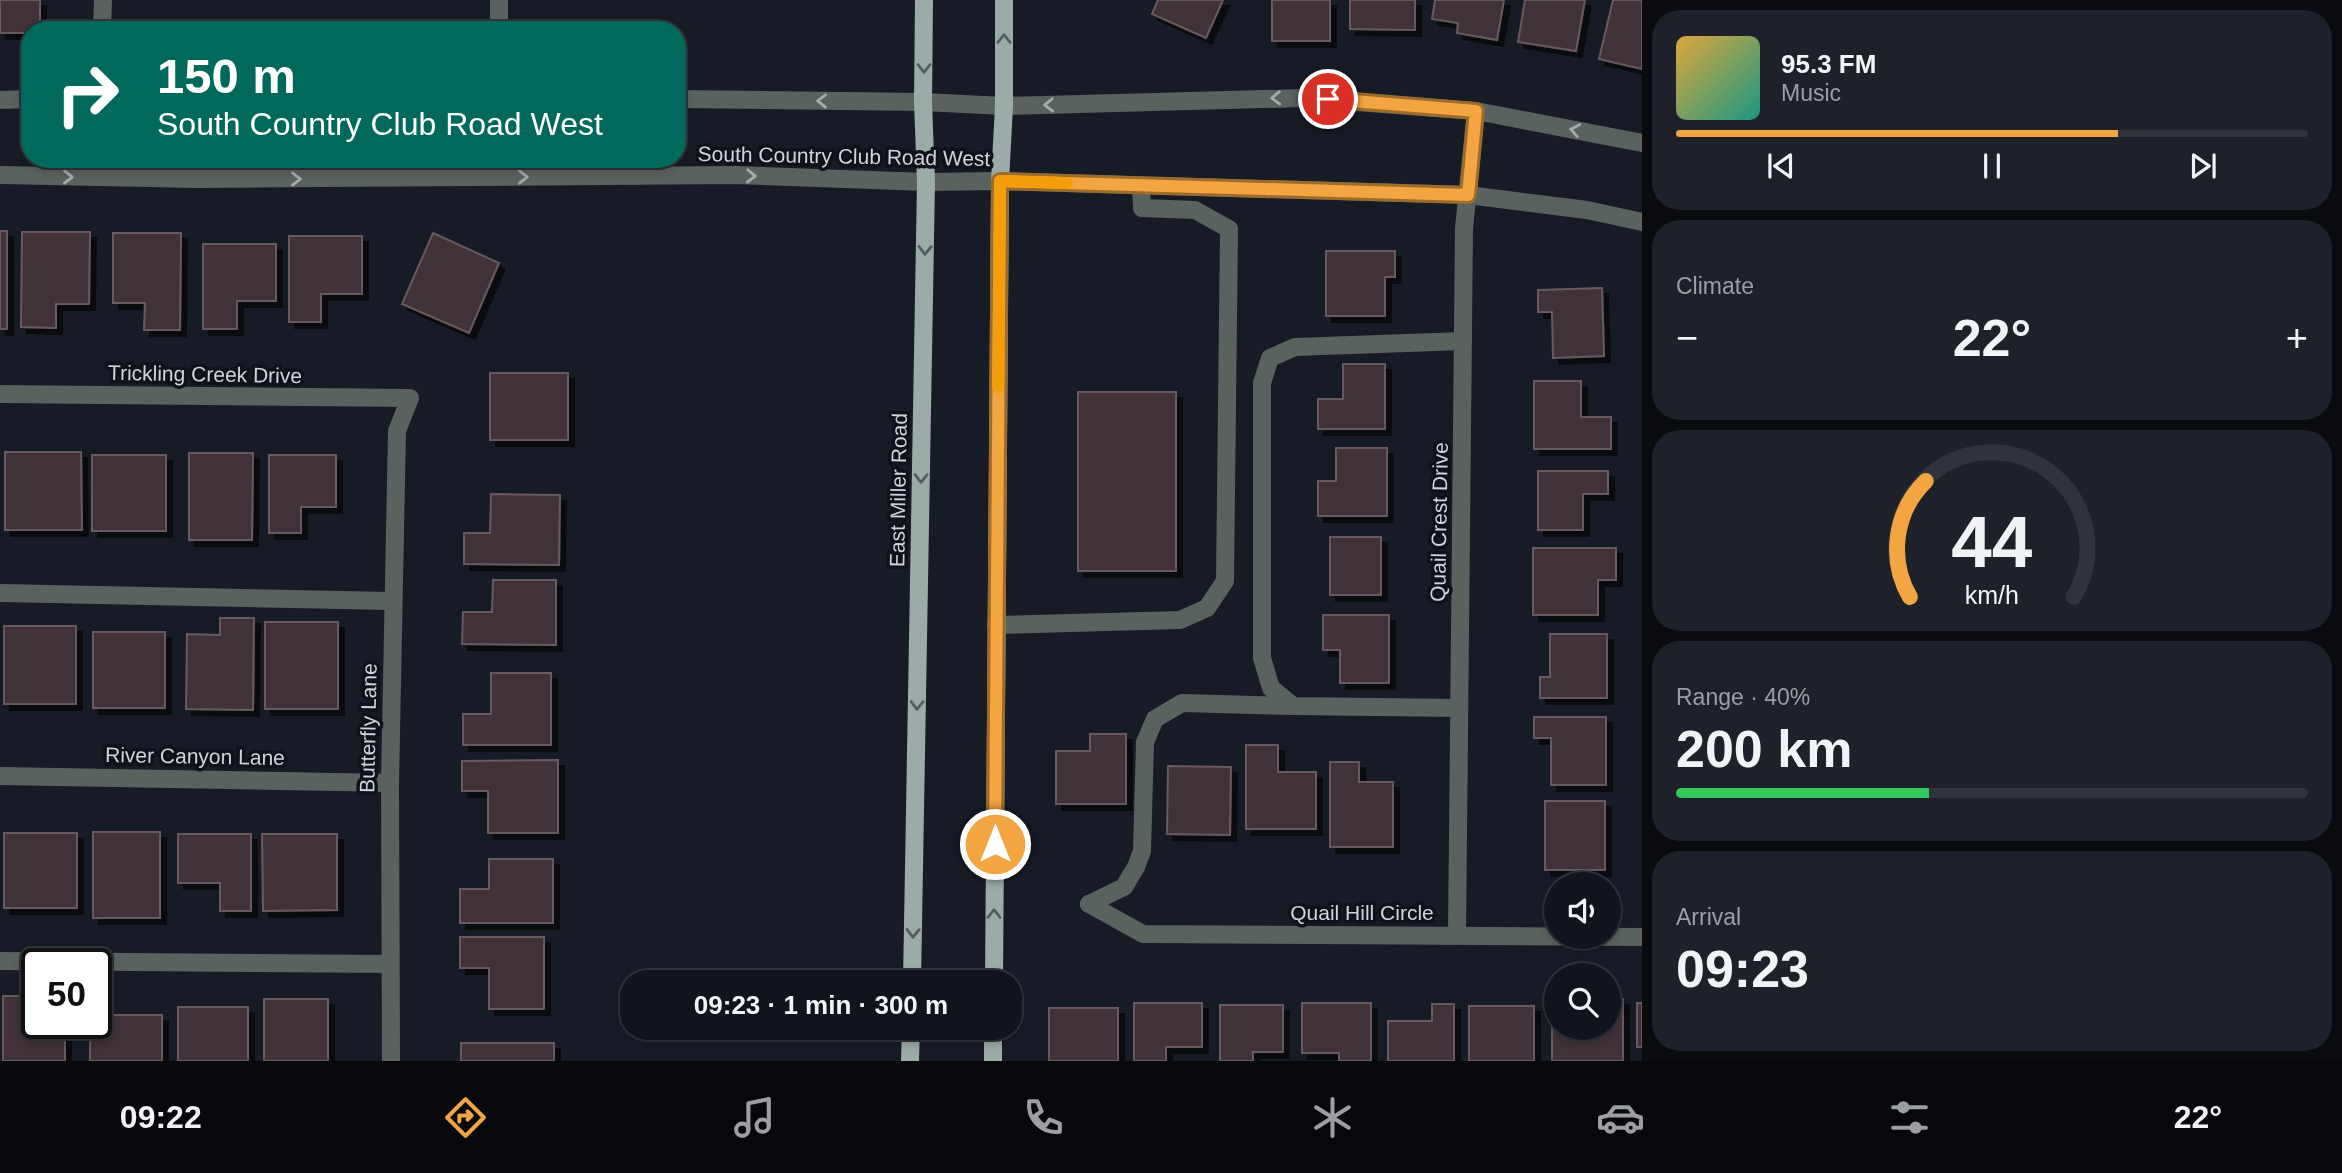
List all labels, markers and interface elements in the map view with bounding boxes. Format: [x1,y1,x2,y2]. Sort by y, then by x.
one-way arrow [996,34,1012,44]
icon: right [42,49,133,140]
text: 150 m [157,49,296,103]
text: 95.3 FM [1781,49,1876,79]
one-way arrow [916,63,931,74]
pin [1298,69,1358,129]
icon: arrive [1309,80,1347,118]
text: Music [1781,80,1841,106]
one-way arrow [1271,91,1282,106]
one-way arrow [816,93,826,109]
one-way arrow [1043,98,1054,113]
text: South Country Club Road West [157,106,603,142]
one-way arrow [1569,123,1581,138]
street label: South Country Club Road West [698,142,991,170]
icon: previous [1762,147,1800,185]
icon: pause [1973,147,2011,185]
icon: next [2184,147,2222,185]
one-way arrow [745,168,756,183]
one-way arrow [63,169,74,184]
one-way arrow [518,169,529,185]
one-way arrow [291,171,301,187]
one-way arrow [917,245,933,256]
text: Climate [1676,273,1754,299]
text: 22° [1953,309,2031,367]
text: − [1676,317,1698,359]
text: + [2286,317,2308,359]
street label: Trickling Creek Drive [108,361,302,387]
street label: East Miller Road [885,413,911,567]
street label: Quail Crest Drive [1426,442,1452,602]
one-way arrow [913,473,929,483]
text: 44 [1952,501,2033,582]
text: km/h [1965,580,2019,608]
street label: Butterfly Lane [355,663,381,793]
text: Range · 40% [1676,684,1810,710]
one-way arrow [909,700,924,711]
text: 200 km [1676,720,1852,778]
street label: River Canyon Lane [105,743,285,769]
position arrow [958,807,1032,881]
map controls [1544,872,1621,1040]
button: sound [1544,872,1621,949]
street label: Quail Hill Circle [1290,901,1434,924]
text: Arrival [1676,904,1741,930]
one-way arrow [986,908,1002,918]
one-way arrow [905,927,920,938]
text: 09:23 [1676,940,1809,998]
speed limit sign: 50 [21,948,112,1039]
button: search [1544,963,1621,1040]
text: 09:23 · 1 min · 300 m [694,990,948,1020]
icon: directions [441,1093,490,1142]
icon: music [730,1093,779,1142]
icon: phone [1019,1093,1068,1142]
icon: climate [1308,1093,1357,1142]
icon: car [1596,1093,1645,1142]
icon: filters [1885,1093,1934,1142]
text: 09:22 [120,1099,202,1135]
text: 22° [2174,1099,2222,1135]

